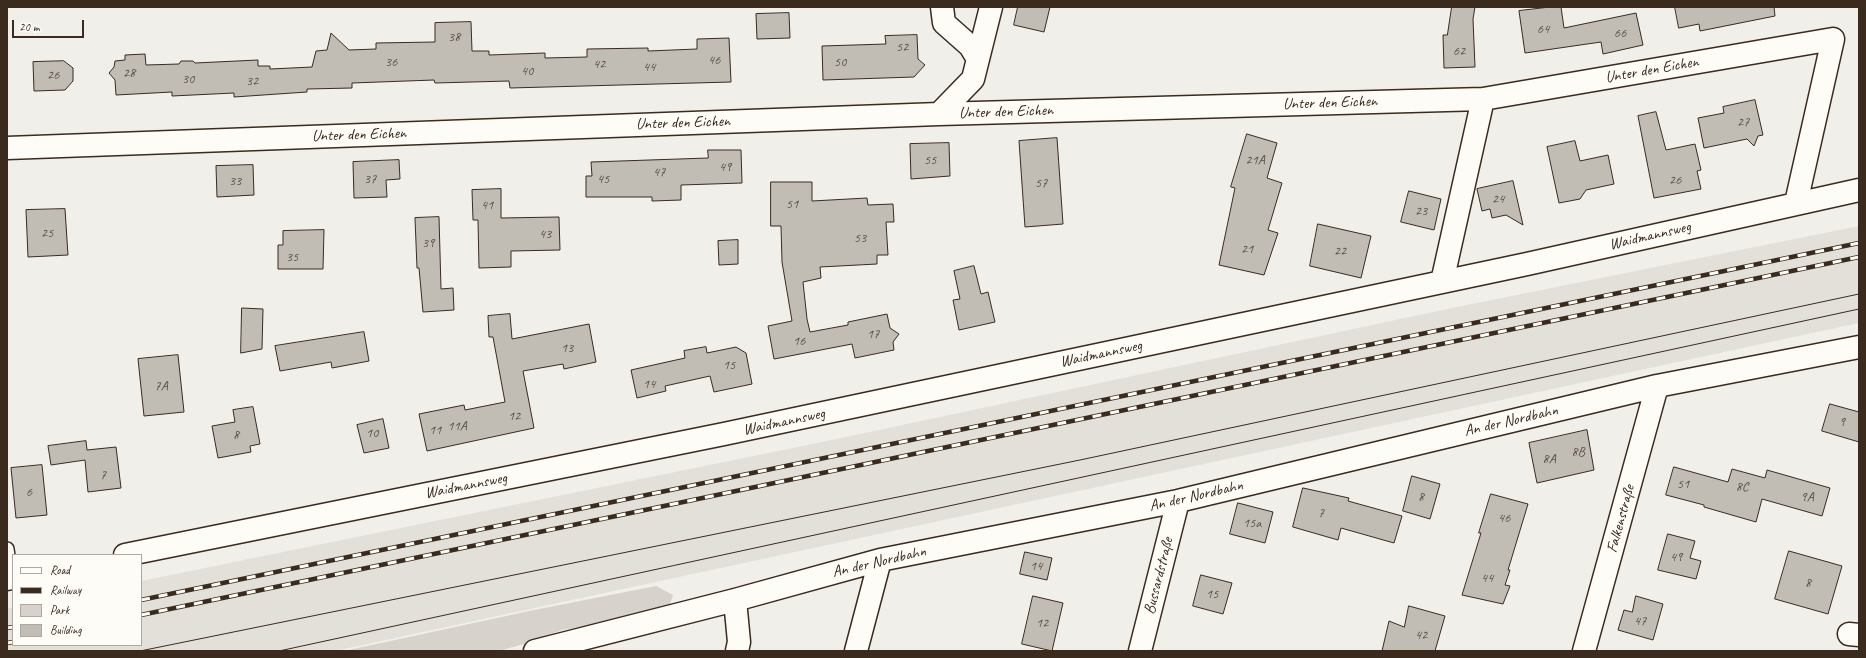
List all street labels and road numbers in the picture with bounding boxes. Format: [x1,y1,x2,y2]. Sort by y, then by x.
street label: Unter den Eichen [1604,52,1700,88]
street label: Unter den Eichen [1282,92,1378,114]
street label: Unter den Eichen [958,101,1054,123]
street label: Unter den Eichen [635,112,731,134]
street label: Unter den Eichen [311,124,407,146]
street label: Waidmannsweg [1607,217,1693,255]
street label: Waidmannsweg [1058,336,1144,372]
street label: An der Nordbahn [1462,401,1560,441]
street label: Waidmannsweg [741,404,827,440]
street label: Waidmannsweg [423,469,509,503]
street label: An der Nordbahn [1147,476,1245,516]
street label: Falkenstraße [1603,483,1639,555]
street label: Bussardstraße [1140,536,1178,616]
street label: An der Nordbahn [830,542,928,582]

